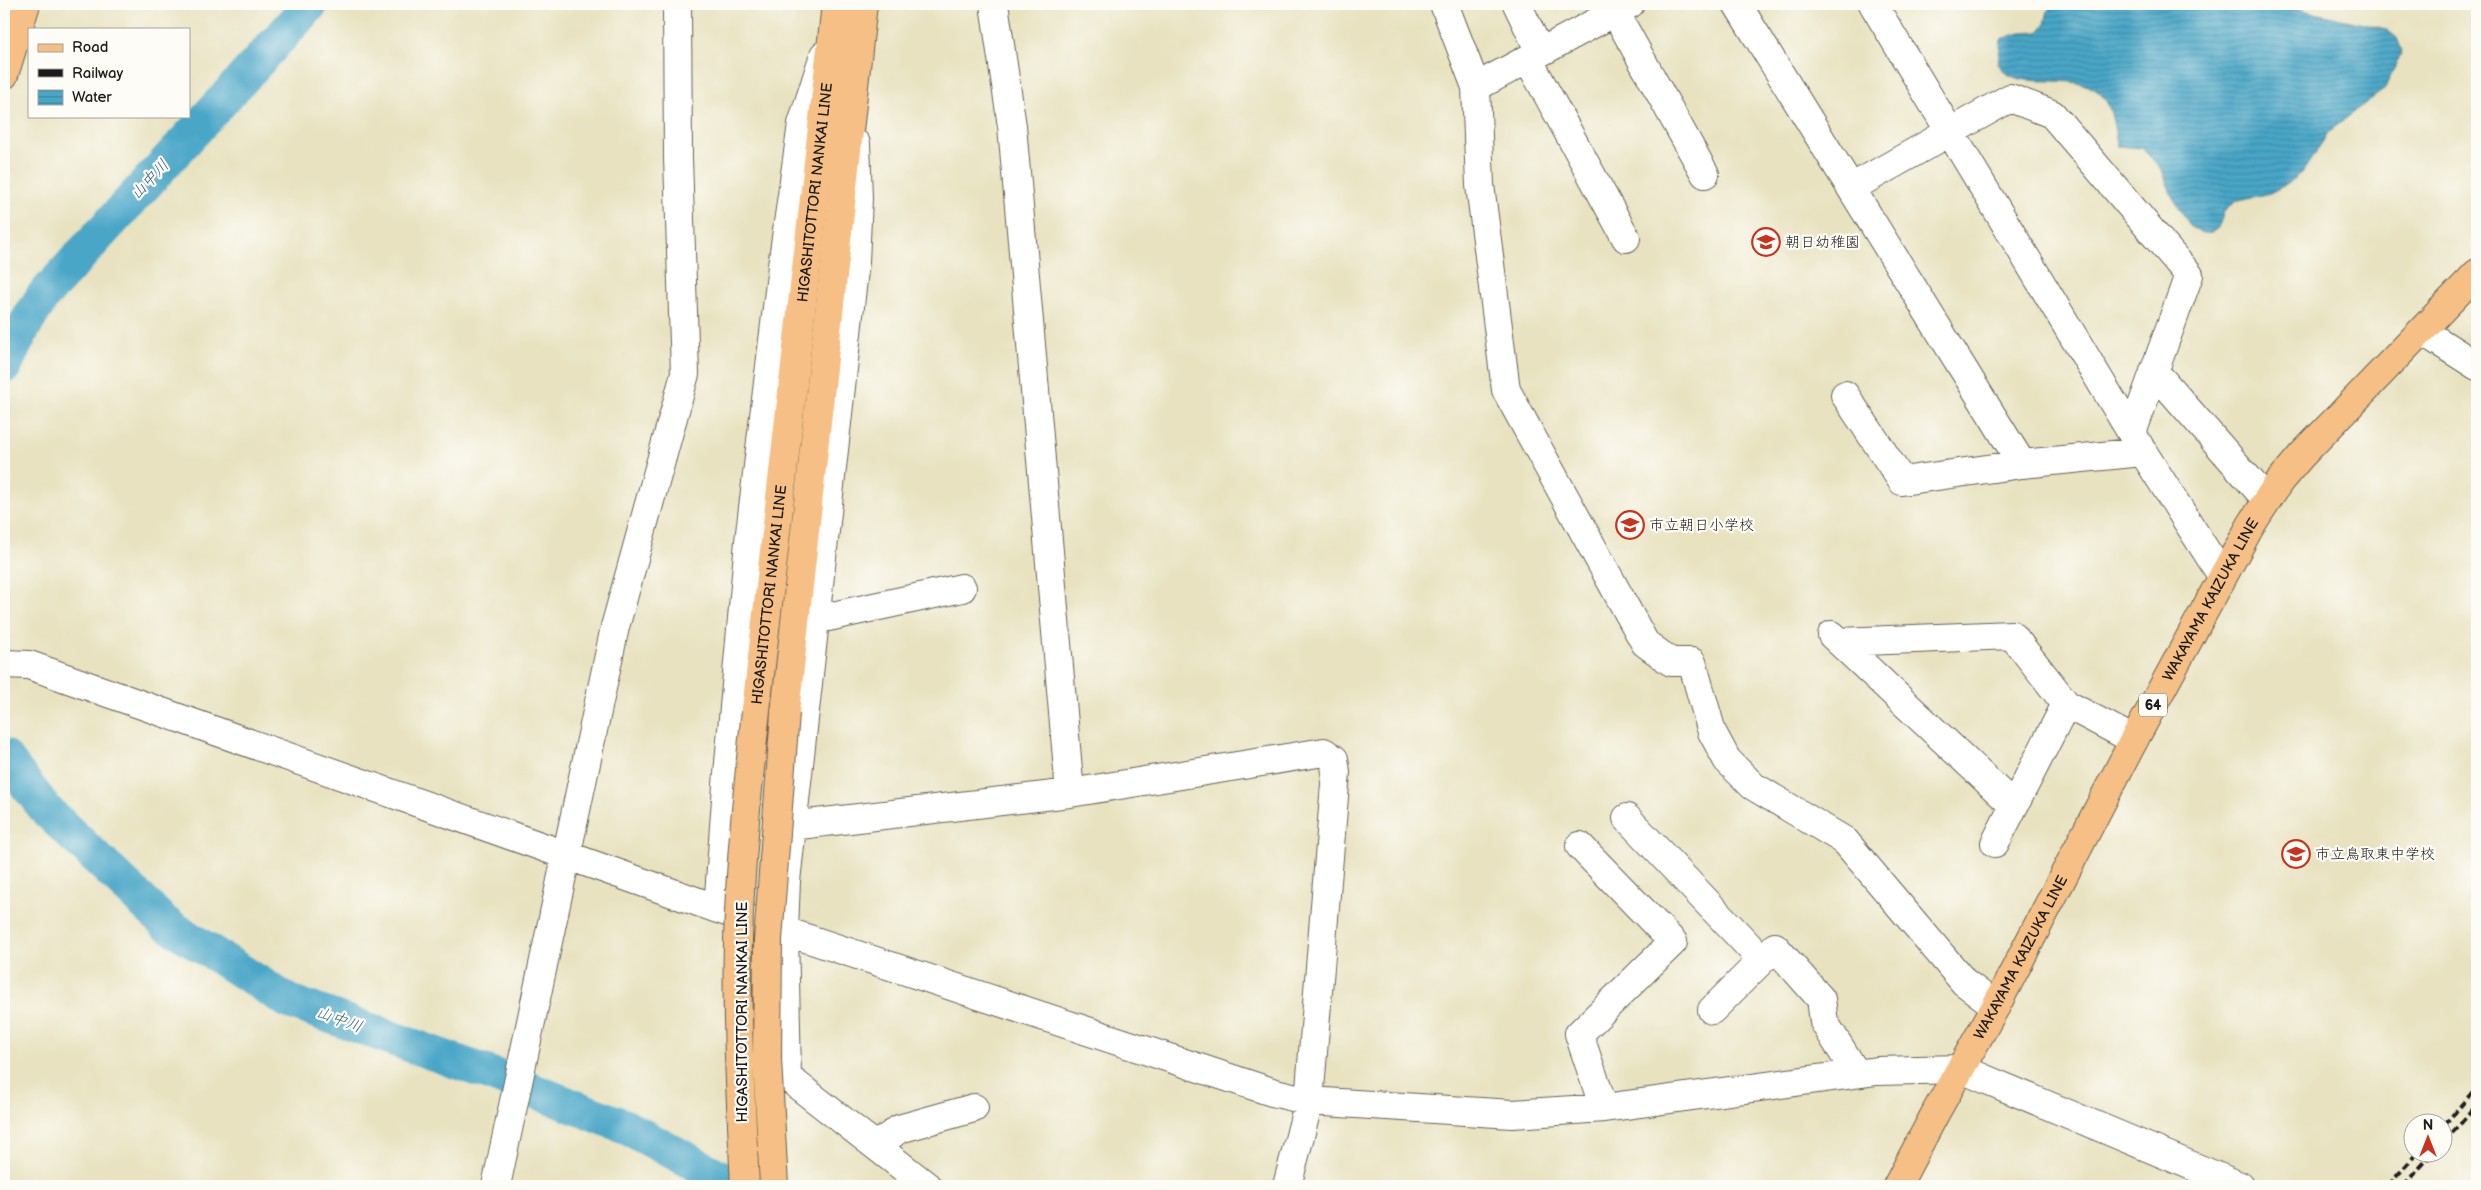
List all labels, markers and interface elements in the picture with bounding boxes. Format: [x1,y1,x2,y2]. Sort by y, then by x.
legend [28,28,190,118]
text: Road [72,38,108,57]
text: Railway [72,64,123,83]
street label: HIGASHITOTTORI NANKAI LINE [793,81,837,303]
text: Water [72,88,112,107]
water label: 山中川 [127,156,173,204]
school or university icon: 朝日幼稚園 [1751,227,1781,257]
place label: 朝日幼稚園 [1785,233,1860,252]
street label: HIGASHITOTTORI NANKAI LINE [747,484,791,706]
school or university icon: 市立朝日小学校 [1615,510,1645,540]
street label: WAKAYAMA KAIZUKA LINE [2158,514,2263,685]
place label: 市立朝日小学校 [1649,516,1754,535]
road number: 64 [2139,694,2167,716]
school or university icon: 市立鳥取東中学校 [2281,839,2311,869]
place label: 市立鳥取東中学校 [2315,845,2435,864]
street label: WAKAYAMA KAIZUKA LINE [1969,872,2072,1043]
street label: HIGASHITOTTORI NANKAI LINE [733,901,752,1122]
water label: 山中川 [313,1003,365,1037]
north arrow [2404,1112,2454,1162]
text: N [2423,1117,2433,1134]

